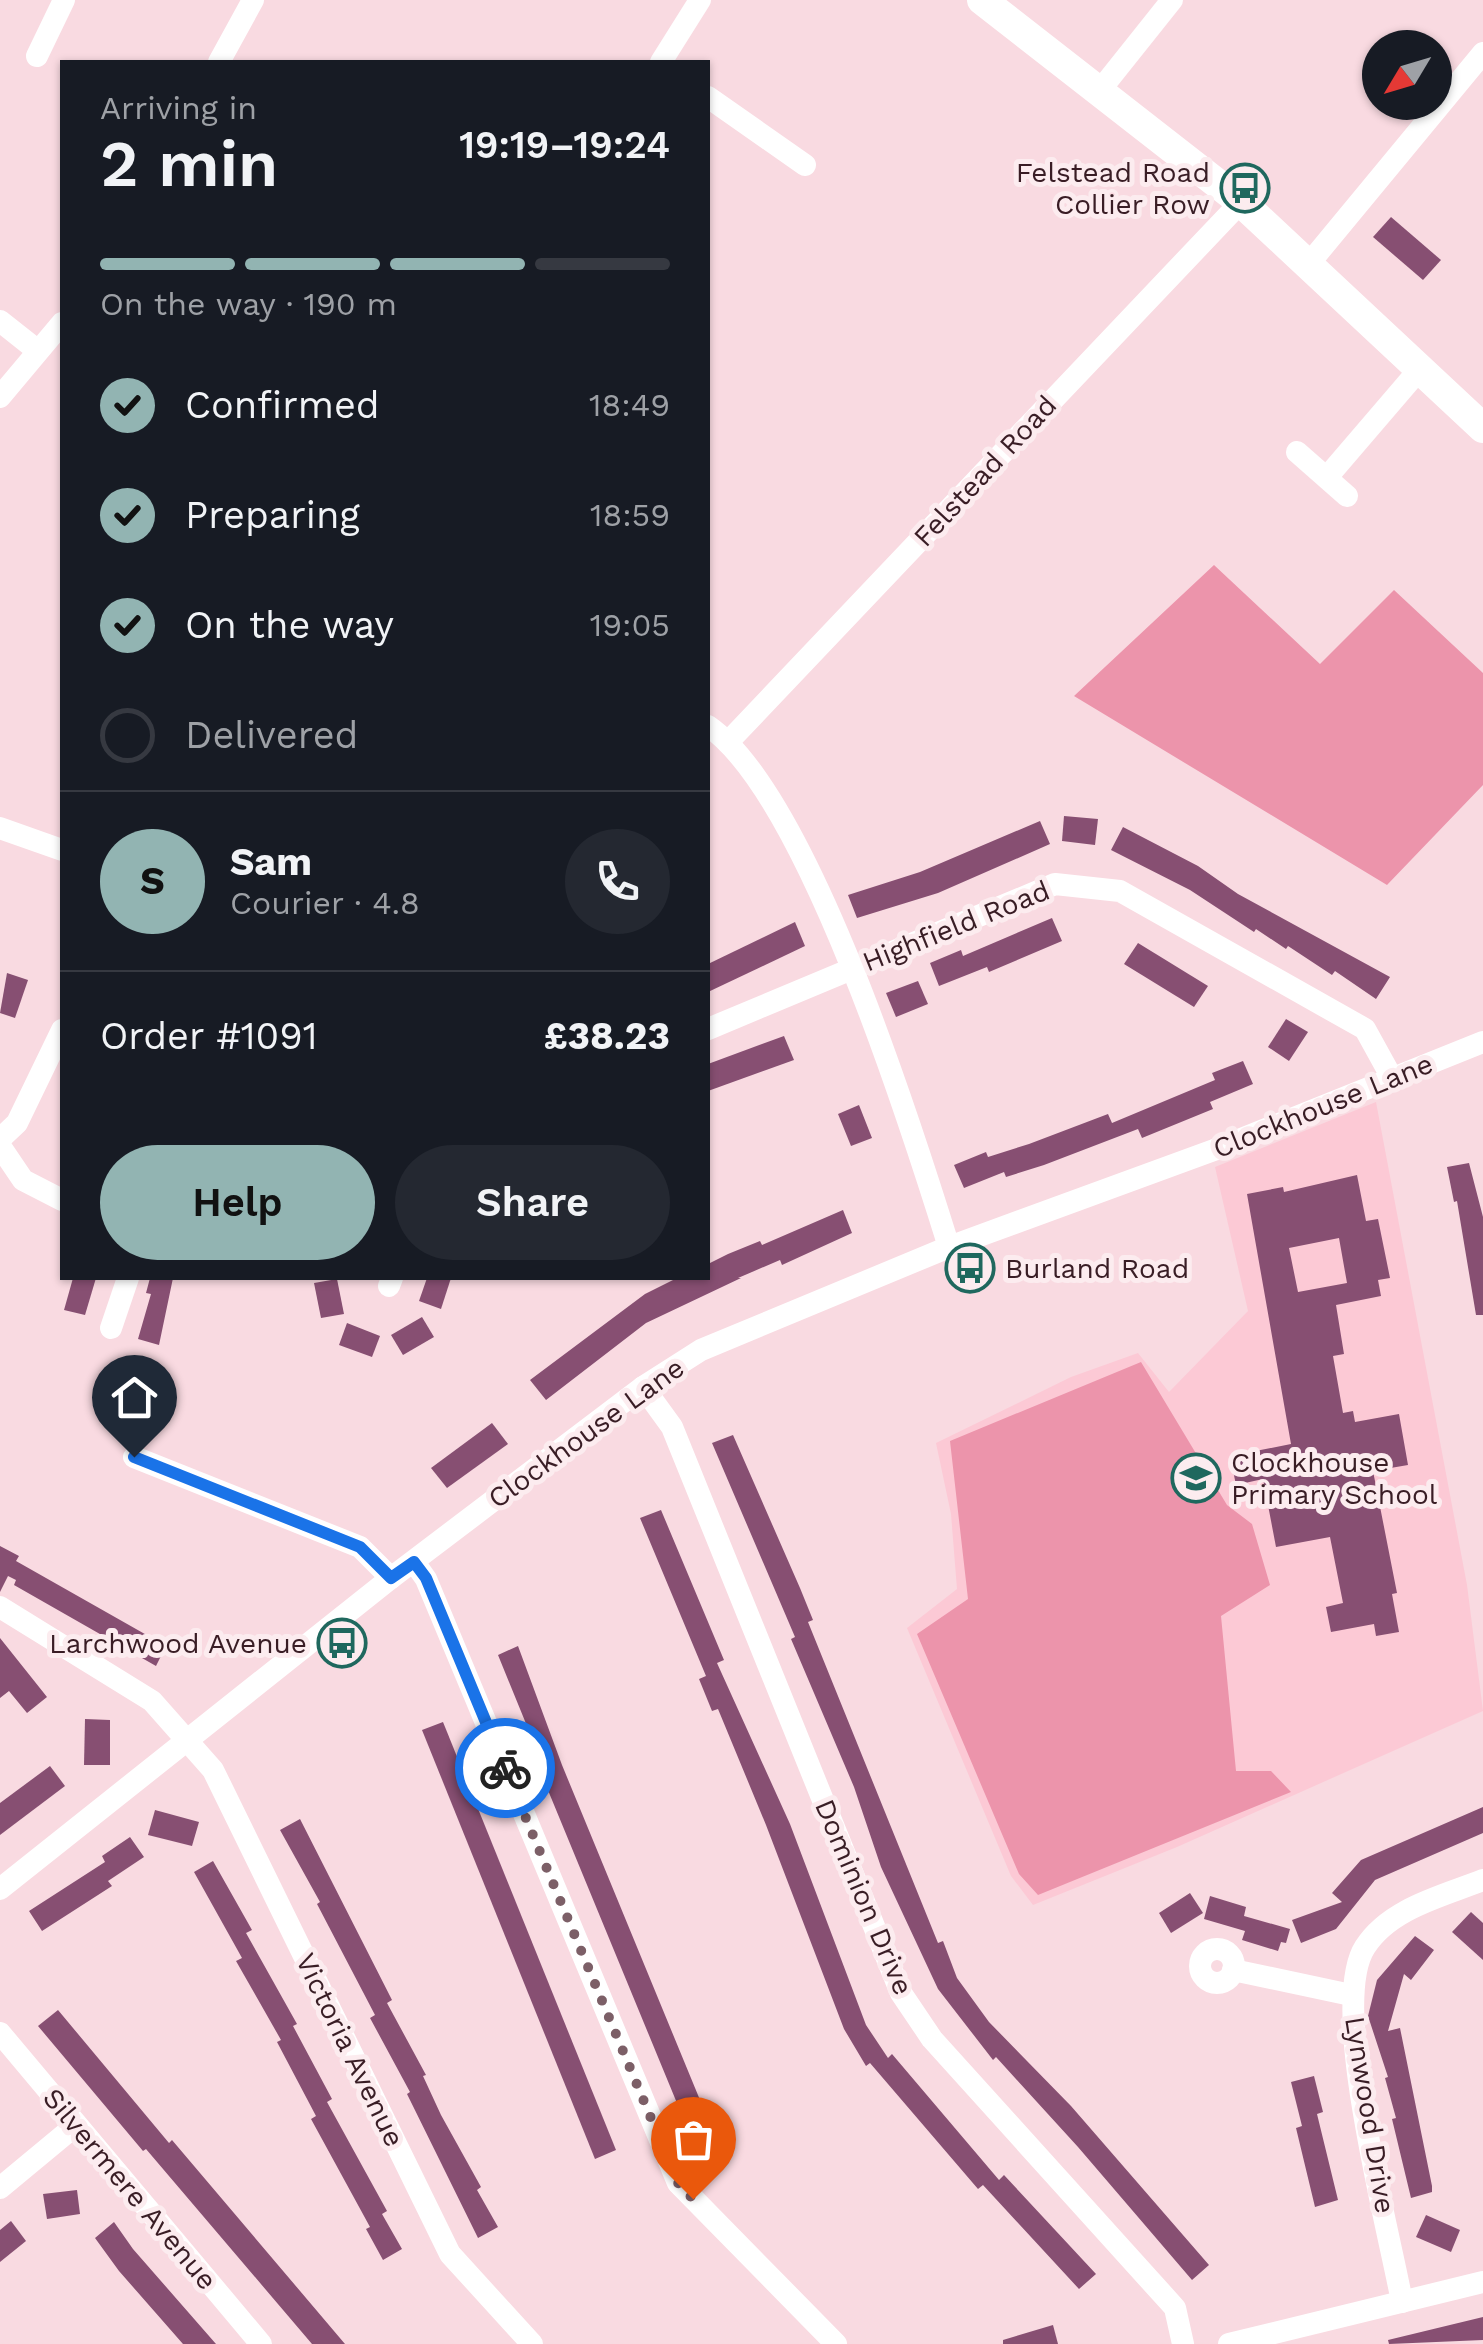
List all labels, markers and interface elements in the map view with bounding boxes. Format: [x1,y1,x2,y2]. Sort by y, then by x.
north arrow [1362,30,1452,120]
map controls [1362,30,1452,120]
text: Arriving in [100,89,257,127]
text: 19:19–19:24 [459,123,670,167]
text: 2 min [100,126,278,202]
place label: Felstead Road Collier Row [1016,156,1210,221]
bus stop icon: Felstead Road Collier Row [1219,162,1271,214]
text: On the way · 190 m [100,285,397,323]
icon: check [100,378,155,433]
text: Confirmed [185,383,380,427]
text: 18:49 [589,386,670,424]
street label: Felstead Road [907,389,1063,553]
icon: check [100,488,155,543]
text: Preparing [185,493,360,537]
text: 18:59 [590,496,670,534]
icon: check [100,598,155,653]
text: On the way [185,603,394,647]
text: 19:05 [590,606,670,644]
text: Delivered [185,713,358,757]
button: phone [565,829,670,934]
text: Sam [230,840,312,884]
text: S [140,859,165,903]
street label: Highfield Road [858,873,1054,979]
text: Courier · 4.8 [230,884,420,922]
text: Order #1091 [100,1014,317,1058]
text: £38.23 [544,1014,670,1058]
street label: Clockhouse Lane [1208,1047,1438,1165]
button: Help [100,1145,375,1260]
button: Share [395,1145,670,1260]
bus stop icon: Burland Road [944,1242,996,1294]
place label: Burland Road [1005,1252,1189,1285]
street label: Clockhouse Lane [482,1351,690,1515]
pin [92,1355,177,1458]
icon: home [107,1370,162,1425]
place label: Clockhouse Primary School [1231,1446,1438,1511]
school or university icon: Clockhouse Primary School [1170,1452,1222,1504]
bus stop icon: Larchwood Avenue [316,1617,368,1669]
place label: Larchwood Avenue [49,1627,307,1660]
courier [455,1718,555,1818]
icon: bike [478,1741,533,1796]
street label: Dominion Drive [808,1794,920,2000]
street label: Victoria Avenue [289,1948,411,2152]
street label: Lynwood Drive [1338,2014,1402,2216]
street label: Silvermere Avenue [36,2082,224,2296]
pin [651,2097,736,2200]
icon: bag [666,2112,721,2167]

